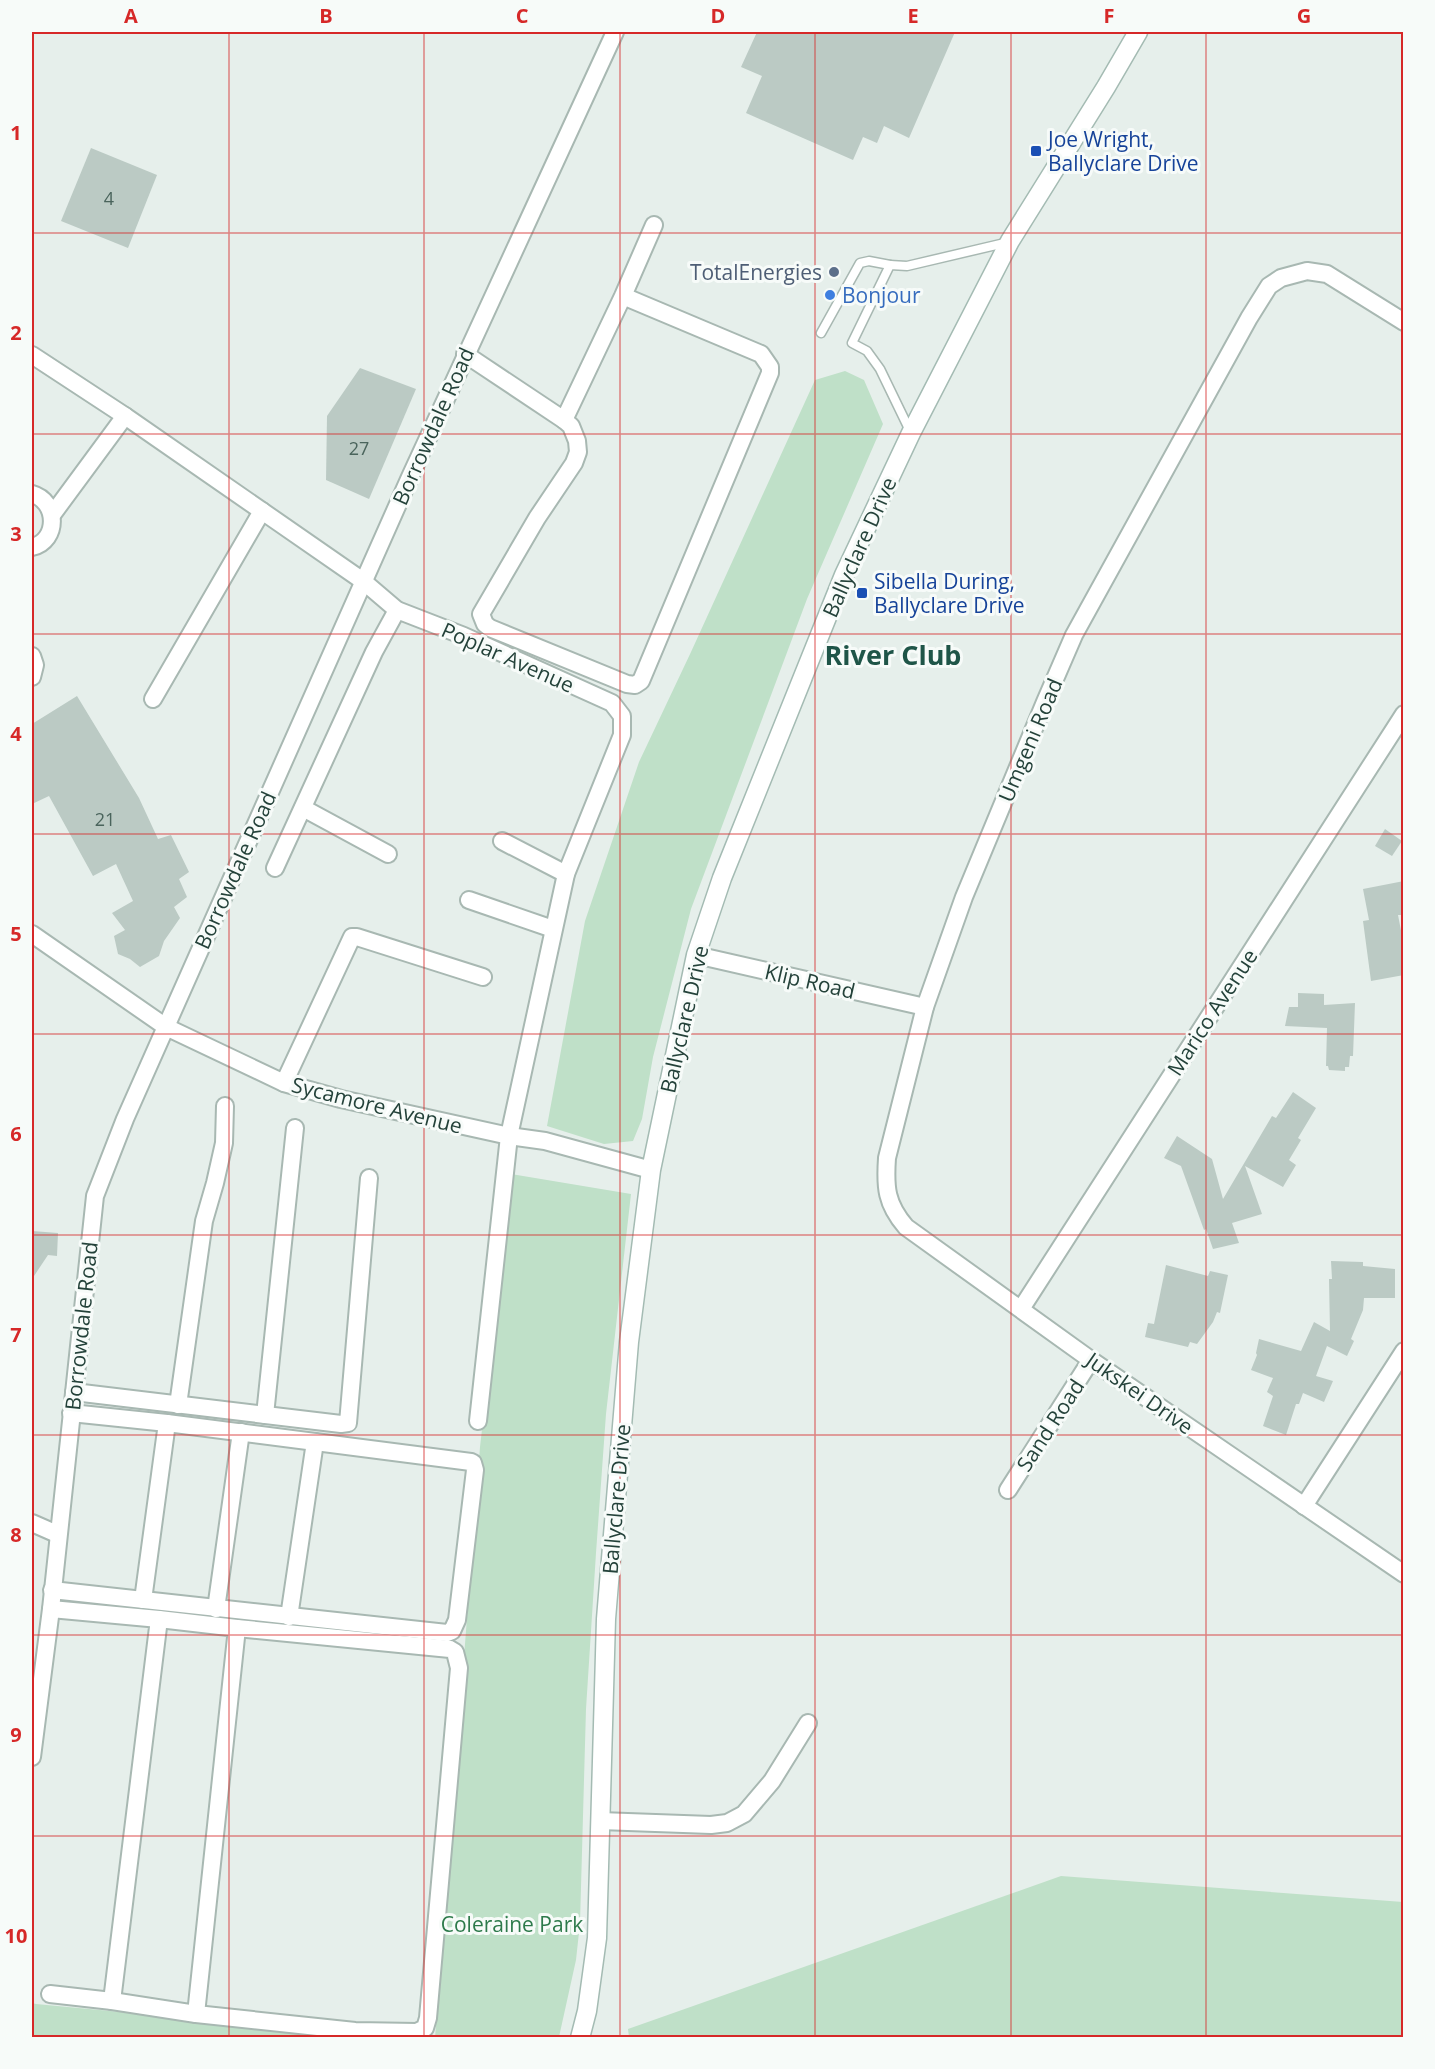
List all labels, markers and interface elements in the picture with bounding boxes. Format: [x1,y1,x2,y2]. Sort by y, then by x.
text: A [124,2,138,29]
text: B [319,2,333,29]
text: C [516,2,529,29]
text: D [711,2,725,29]
text: E [907,2,919,29]
text: F [1104,2,1114,29]
text: G [1297,2,1311,29]
text: 1 [10,119,22,146]
place label: Joe Wright, Ballyclare Drive [1046,125,1199,177]
marker: Joe Wright, Ballyclare Drive [1029,144,1043,158]
house number: 4 [104,186,114,210]
place label: TotalEnergies [690,258,822,286]
marker: TotalEnergies [827,265,841,279]
place label: Bonjour [842,281,921,309]
marker: Bonjour [823,288,837,302]
text: 2 [10,319,22,346]
street label: Borrowdale Road [386,343,480,509]
house number: 27 [349,436,369,460]
street label: Ballyclare Drive [816,473,902,621]
text: 3 [10,520,22,547]
place label: Sibella During, Ballyclare Drive [874,567,1025,619]
marker: Sibella During, Ballyclare Drive [855,586,869,600]
street label: Poplar Avenue [437,615,579,699]
district label: River Club [825,636,961,673]
street label: Umgeni Road [991,674,1069,806]
text: 4 [10,720,22,747]
street label: Borrowdale Road [188,787,282,953]
house number: 21 [95,807,115,831]
text: 5 [10,920,22,947]
street label: Ballyclare Drive [653,942,715,1096]
street label: Marico Avenue [1161,943,1263,1081]
street label: Klip Road [762,957,858,1005]
street label: Sycamore Avenue [289,1070,465,1140]
text: 6 [10,1120,22,1147]
street label: Borrowdale Road [58,1240,104,1412]
text: 7 [10,1321,22,1348]
street label: Jukskei Drive [1079,1345,1199,1440]
street label: Sand Road [1010,1374,1090,1476]
street label: Ballyclare Drive [595,1423,637,1575]
text: 8 [10,1521,22,1548]
text: 9 [10,1721,22,1748]
park label: Coleraine Park [441,1910,583,1938]
text: 10 [5,1922,27,1949]

